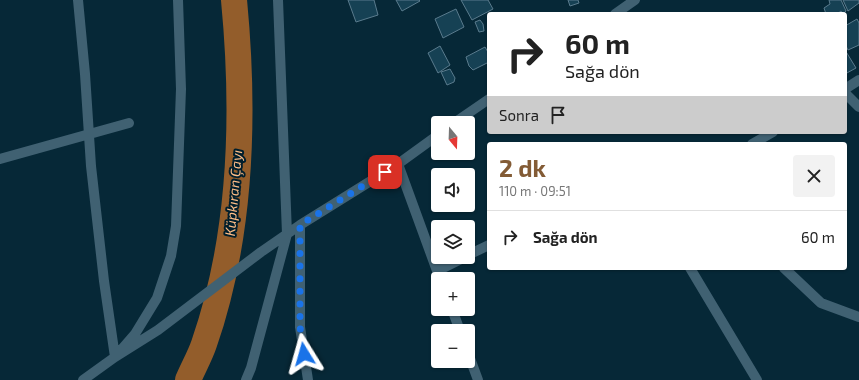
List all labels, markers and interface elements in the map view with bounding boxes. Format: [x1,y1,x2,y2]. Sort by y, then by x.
text: 60 m [565,26,630,60]
icon: right [499,28,551,80]
text: Sağa dön [565,60,640,82]
icon: arrive [547,104,569,126]
text: Sonra [499,106,539,124]
north arrow [431,116,475,160]
map controls [431,116,475,368]
water label: Küpkıran Çayı [221,149,246,237]
text: 2 dk [499,153,546,182]
pin [368,155,402,189]
button: close [793,155,835,197]
icon: arrive [374,161,396,183]
button: sound [431,168,475,212]
text: 110 m · 09:51 [499,183,571,199]
button: layers [431,220,475,264]
icon: right [499,226,521,248]
text: Sağa dön [533,228,598,246]
text: 60 m [801,228,835,246]
button: + [431,272,475,316]
button: − [431,324,475,368]
position arrow [283,333,325,375]

